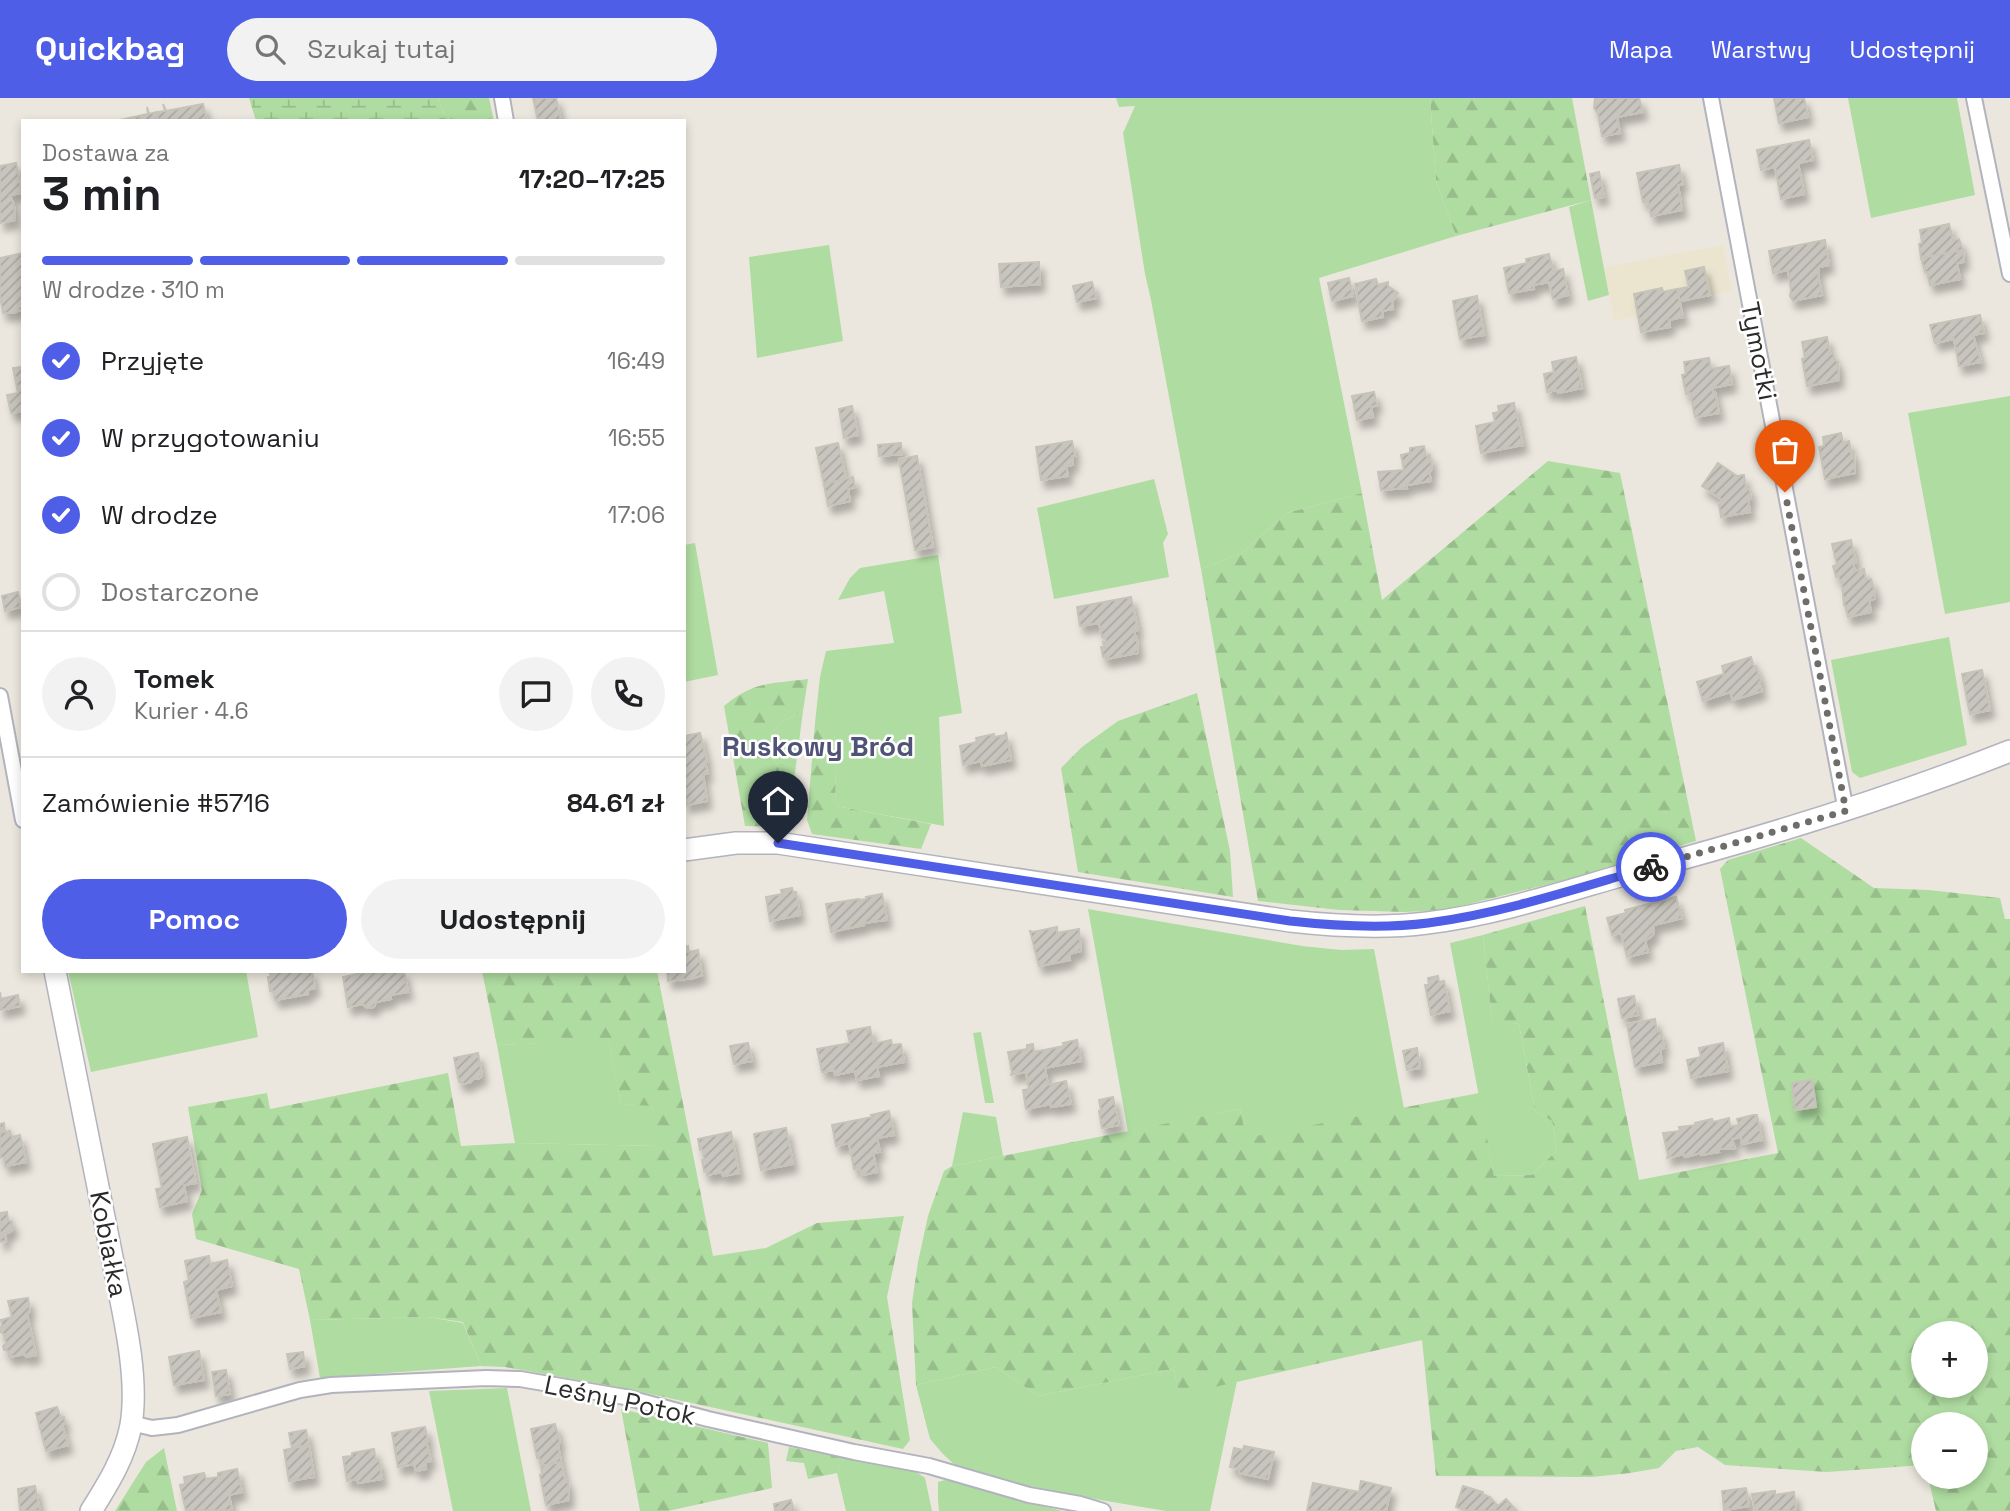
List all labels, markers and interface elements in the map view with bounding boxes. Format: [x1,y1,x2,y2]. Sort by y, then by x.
search box [227,18,717,81]
text: Quickbag [35,28,185,70]
icon: search [251,30,289,68]
text: Szukaj tutaj [307,32,456,66]
text: Mapa [1609,34,1673,65]
text: Warstwy [1711,34,1812,65]
text: Udostępnij [1850,34,1975,65]
text: Dostawa za [42,138,169,168]
text: 17:20–17:25 [519,162,665,196]
text: 3 min [42,165,162,223]
text: W drodze · 310 m [42,275,225,305]
street label: Tymotki [1733,299,1785,403]
icon: check [42,342,80,380]
text: Przyjęte [101,344,204,378]
text: 16:49 [607,346,665,376]
icon: check [42,419,80,457]
pin [1755,420,1815,492]
text: W przygotowaniu [101,421,320,455]
text: 16:55 [608,423,665,453]
icon: bag [1766,431,1804,469]
icon: check [42,496,80,534]
text: W drodze [101,498,218,532]
text: 17:06 [608,500,665,530]
text: Dostarczone [101,575,259,609]
button: person [42,657,116,731]
button: chat [499,657,573,731]
button: phone [591,657,665,731]
text: Tomek [134,662,215,696]
text: Kurier · 4.6 [134,696,249,726]
district label: Ruskowy Bród [722,728,914,764]
pin [748,771,808,843]
icon: home [759,782,797,820]
text: Zamówienie #5716 [42,786,270,820]
text: 84.61 zł [567,786,665,820]
courier [1616,832,1686,902]
icon: bike [1632,848,1670,886]
button: Pomoc [42,879,347,959]
button: Udostępnij [361,879,665,959]
street label: Kobiałka [82,1188,136,1300]
map controls [1911,1321,1988,1489]
button: + [1911,1321,1988,1398]
street label: Leśny Potok [541,1367,699,1433]
button: − [1911,1412,1988,1489]

